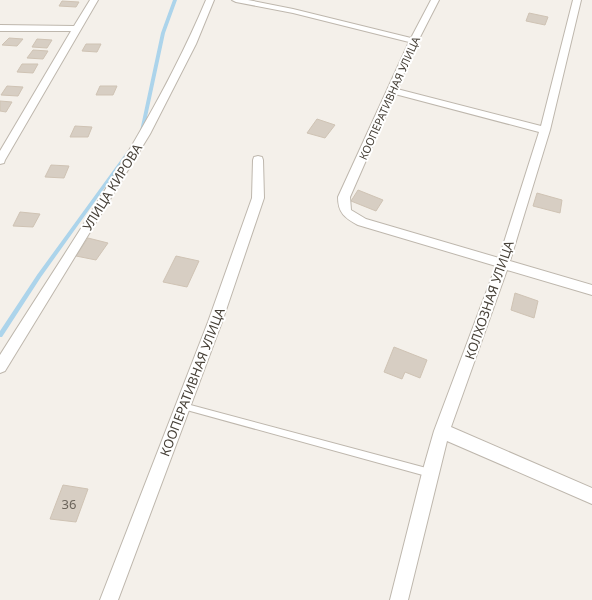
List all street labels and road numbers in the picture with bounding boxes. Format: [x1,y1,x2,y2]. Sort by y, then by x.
street label: КООПЕРАТИВНАЯ УЛИЦА [355,33,423,162]
street label: УЛИЦА КИРОВА [78,139,146,234]
street label: КОЛХОЗНАЯ УЛИЦА [460,237,518,362]
street label: КООПЕРАТИВНАЯ УЛИЦА [155,304,229,459]

